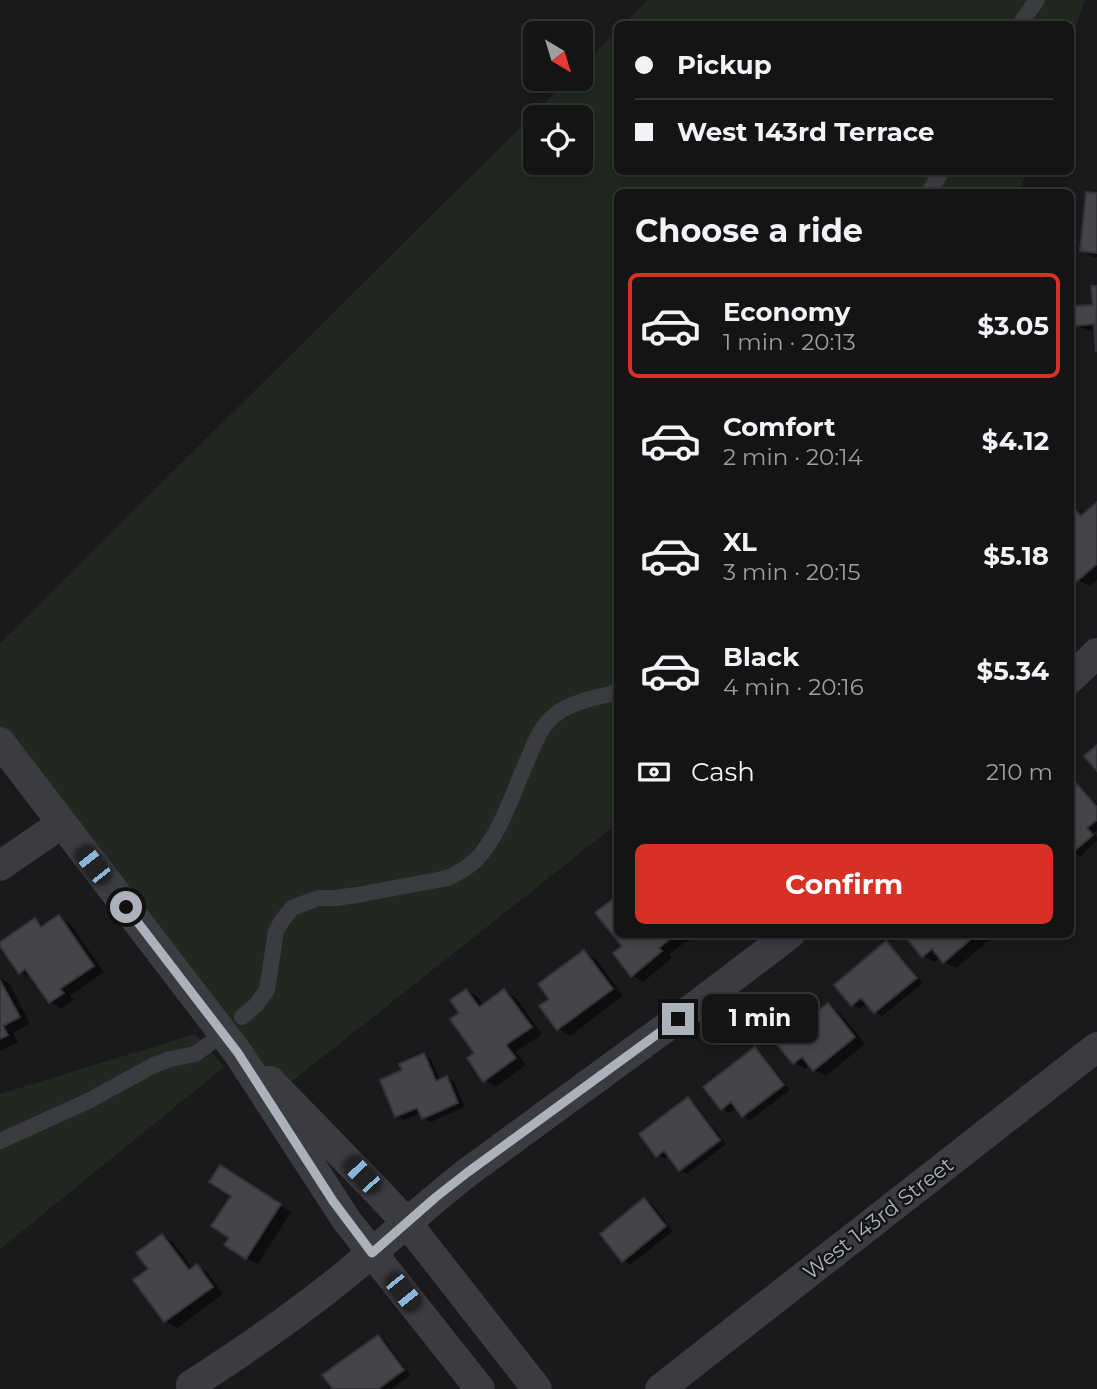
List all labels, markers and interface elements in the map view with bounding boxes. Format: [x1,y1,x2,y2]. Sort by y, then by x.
north arrow [523,21,593,91]
map controls [523,21,593,175]
text: Pickup [677,49,772,81]
button: locate [523,105,593,175]
text: West 143rd Terrace [677,116,934,148]
text: Choose a ride [635,211,863,250]
icon: car [639,294,702,357]
text: Economy [723,296,850,328]
text: $3.05 [978,310,1049,342]
text: 1 min · 20:13 [723,328,856,356]
icon: car [639,409,702,472]
text: Comfort [723,411,835,443]
text: $4.12 [982,425,1049,457]
text: 2 min · 20:14 [723,443,863,471]
icon: car [639,524,702,587]
text: XL [723,526,757,558]
text: $5.18 [983,540,1049,572]
text: 3 min · 20:15 [723,558,860,586]
icon: car [639,639,702,702]
text: Black [723,641,799,673]
text: $5.34 [977,655,1049,687]
text: 4 min · 20:16 [723,673,864,701]
icon: cash [635,753,673,791]
text: Cash [691,756,755,788]
text: 210 m [986,758,1053,786]
car [72,842,115,888]
button: Confirm [635,844,1053,924]
route start [110,891,142,923]
callout: 1 min [702,995,818,1044]
route end [662,1003,694,1035]
text: 1 min [729,1004,791,1032]
car [340,1152,385,1198]
street label: West 143rd Street [798,1152,958,1284]
car [382,1269,425,1315]

